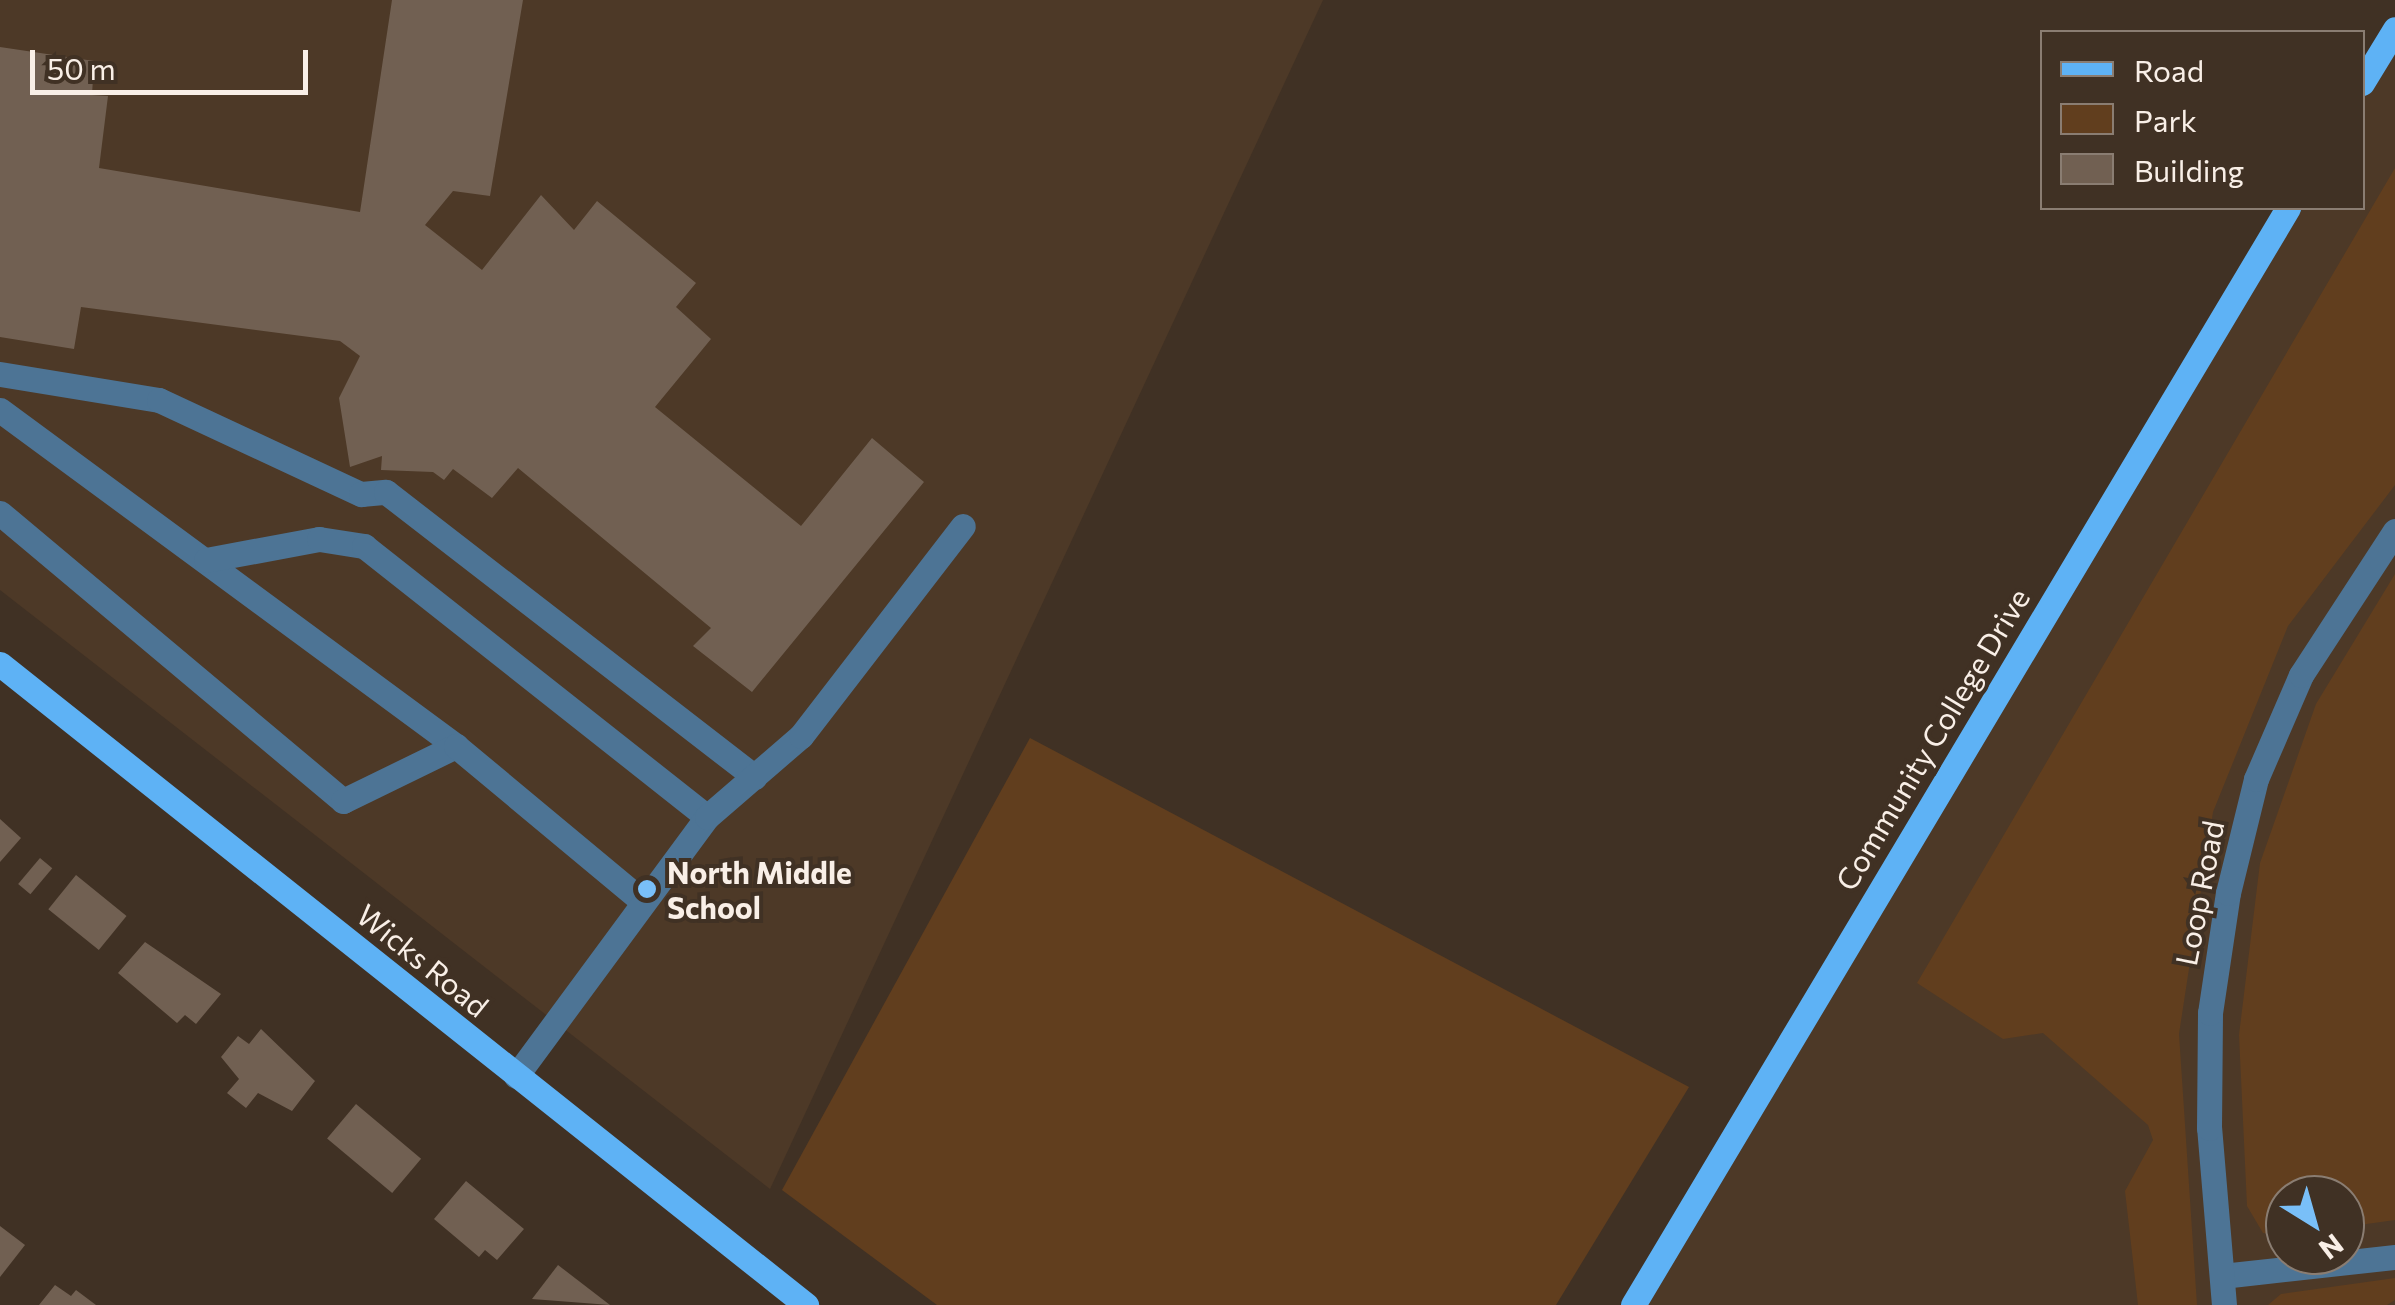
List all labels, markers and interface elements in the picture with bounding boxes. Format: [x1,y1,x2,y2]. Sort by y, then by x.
scale bar [35,30,312,92]
legend [2040,30,2365,210]
text: 50 m [47,49,116,86]
text: Road [2134,51,2204,88]
text: Park [2134,101,2197,138]
text: Building [2134,151,2244,188]
street label: Community College Drive [1828,582,2036,896]
street label: Loop Road [2167,818,2231,968]
place label: North Middle School [667,854,852,924]
marker: North Middle School [636,878,658,900]
street label: Wicks Road [350,896,496,1024]
north arrow [2265,1175,2365,1275]
text: N [2313,1227,2350,1267]

